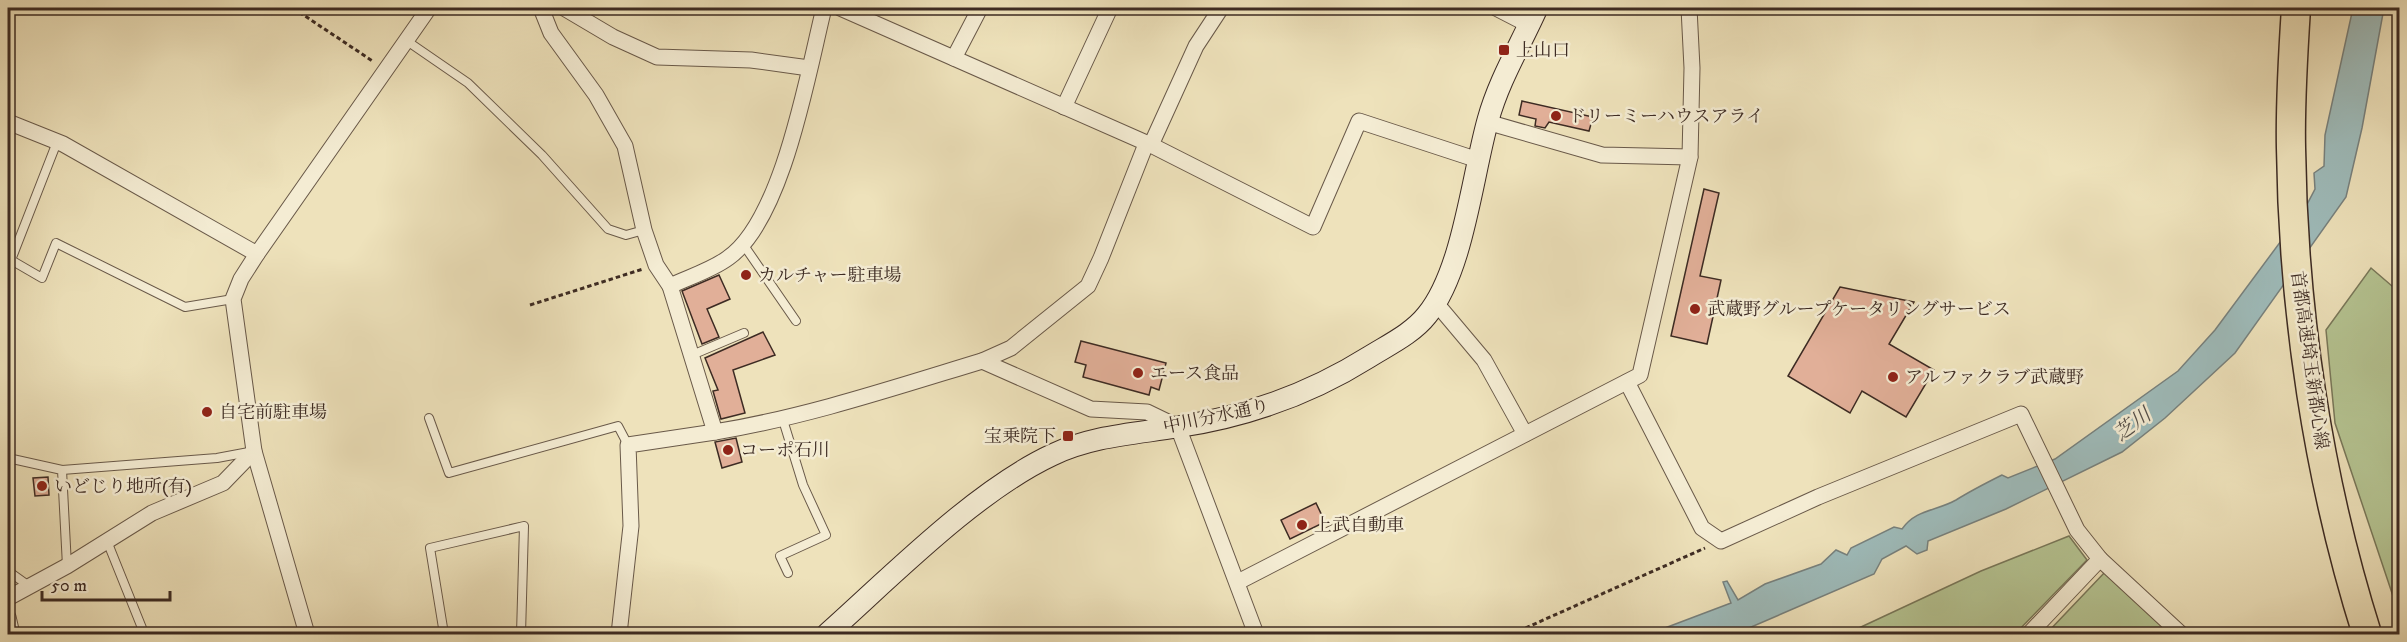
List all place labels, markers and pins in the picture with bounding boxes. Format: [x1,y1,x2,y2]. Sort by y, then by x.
place label: 上山口 [1516,40,1570,62]
marker: 上山口 [1497,43,1511,57]
place label: ドリーミーハウスアライ [1568,106,1764,128]
marker: ドリーミーハウスアライ [1549,109,1563,123]
place label: カルチャー駐車場 [758,265,901,287]
marker: カルチャー駐車場 [739,268,753,282]
place label: 武蔵野グループケータリングサービス [1707,299,2011,321]
marker: 武蔵野グループケータリングサービス [1688,302,1702,316]
place label: エース食品 [1150,363,1239,385]
marker: エース食品 [1131,366,1145,380]
place label: アルファクラブ武蔵野 [1905,367,2084,389]
marker: アルファクラブ武蔵野 [1886,370,1900,384]
place label: 自宅前駐車場 [219,402,327,424]
marker: 自宅前駐車場 [200,405,214,419]
place label: 宝乗院下 [984,426,1056,448]
marker: 宝乗院下 [1061,429,1075,443]
place label: コーポ石川 [740,440,830,462]
marker: コーポ石川 [721,443,735,457]
place label: いどじり地所(有) [54,476,192,498]
marker: いどじり地所(有) [35,479,49,493]
place label: 上武自動車 [1314,515,1404,537]
marker: 上武自動車 [1295,518,1309,532]

